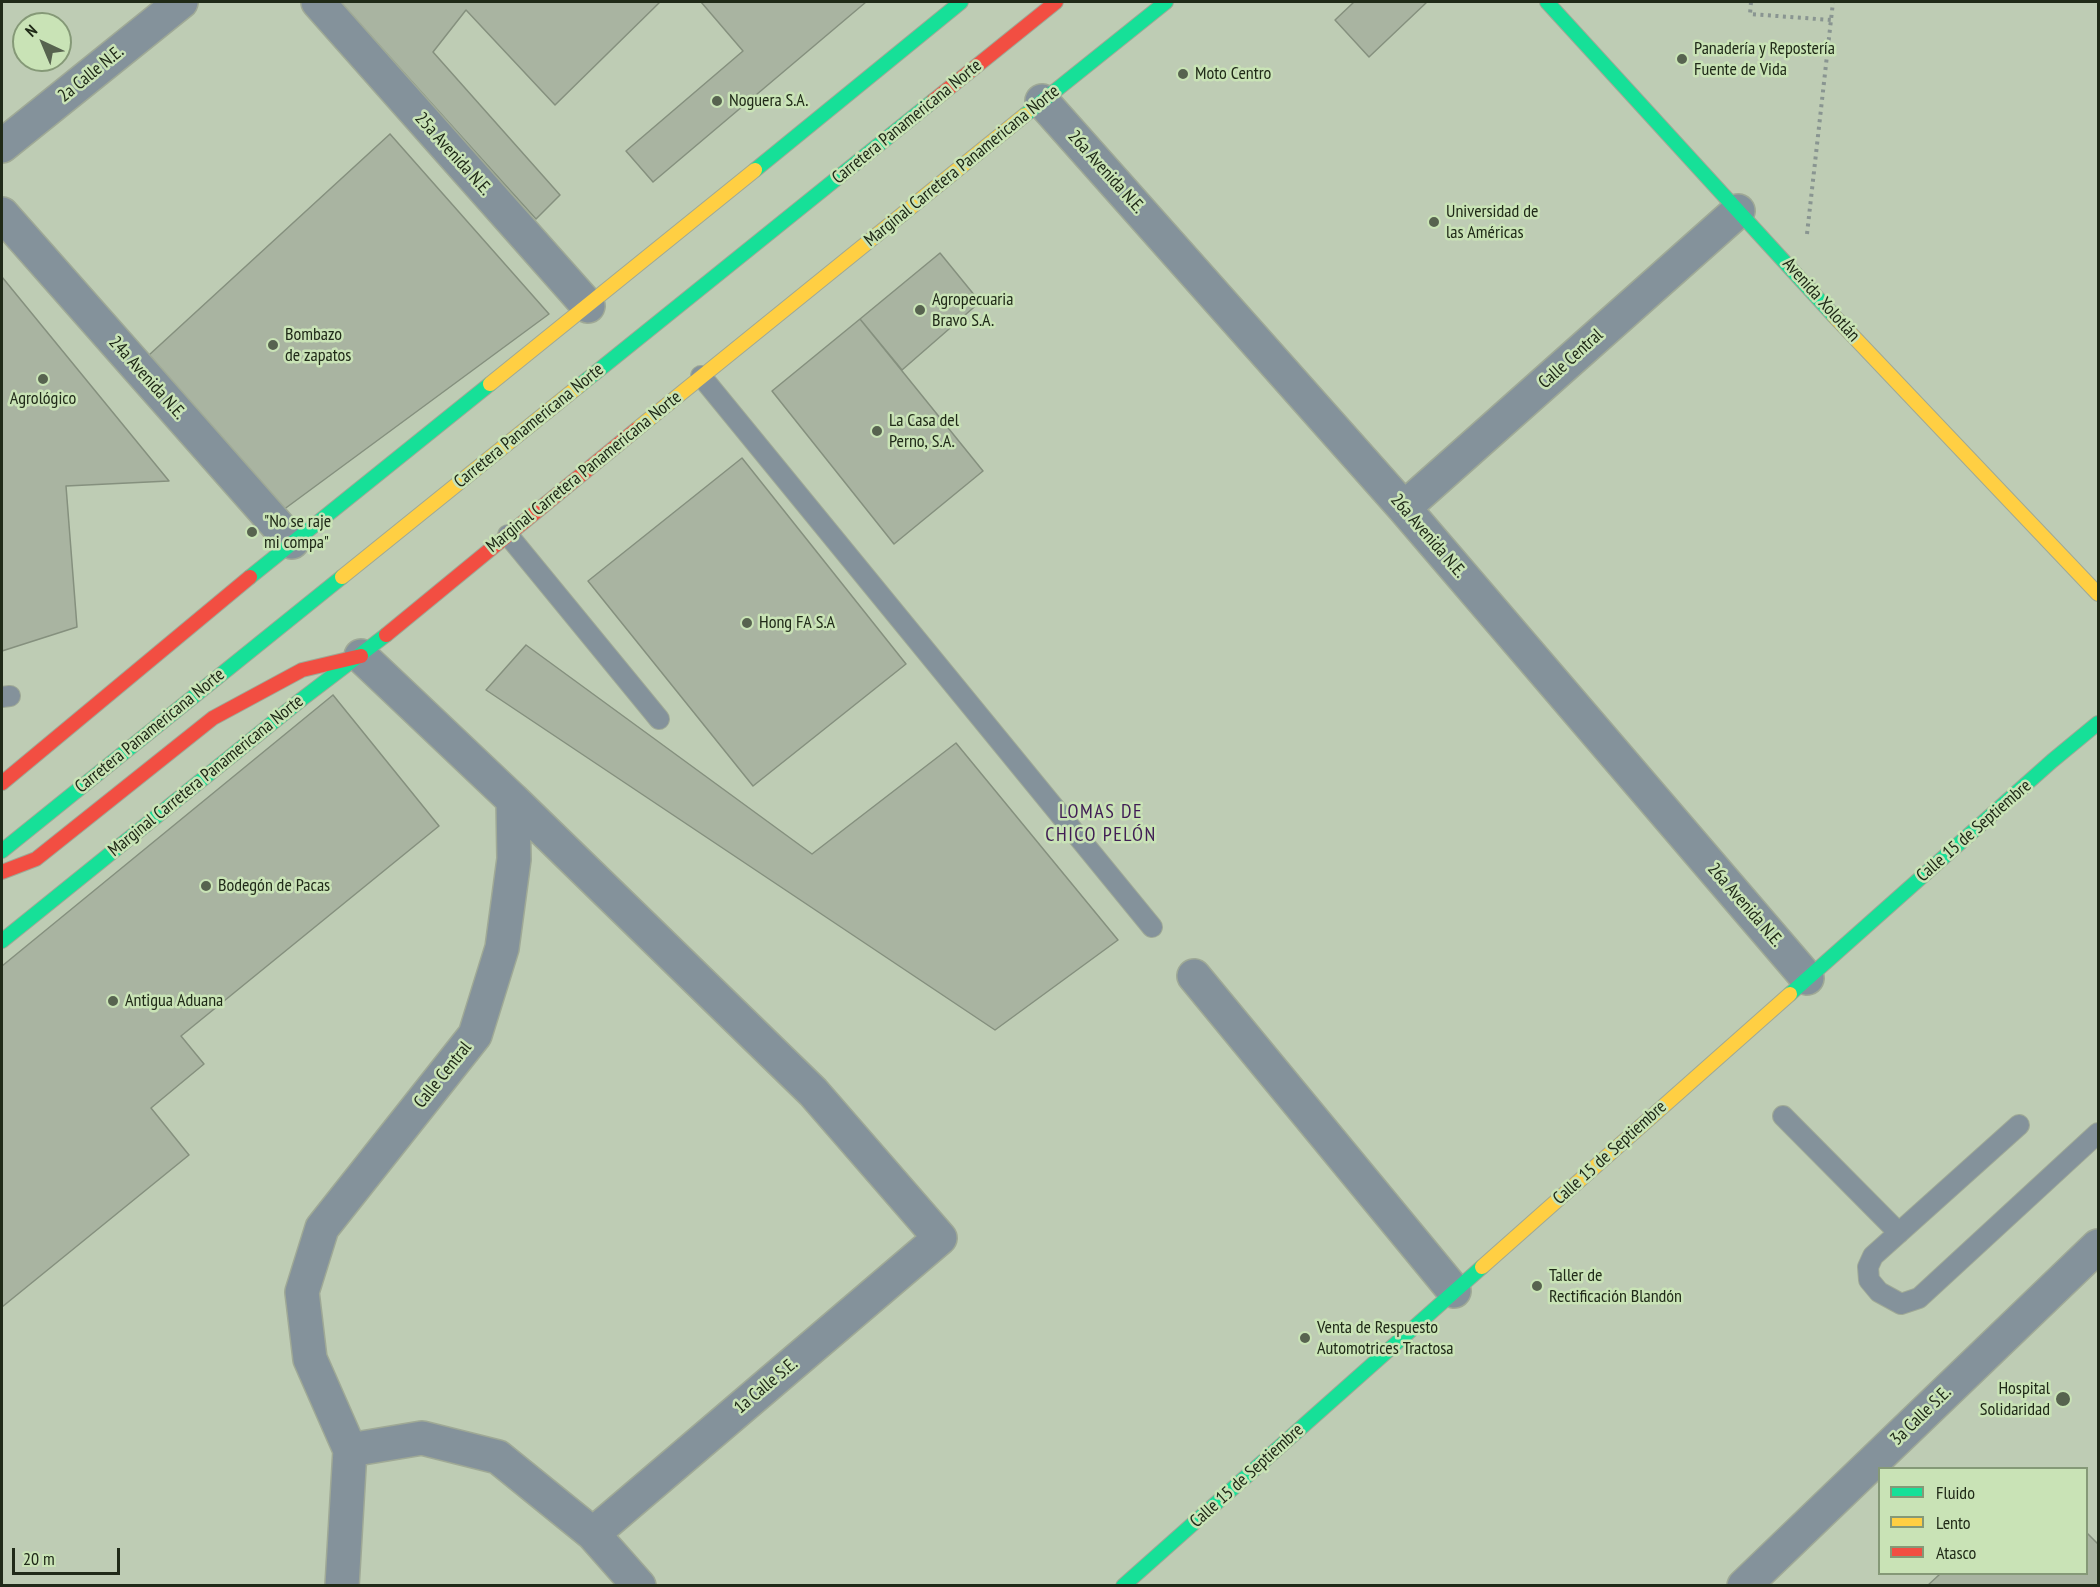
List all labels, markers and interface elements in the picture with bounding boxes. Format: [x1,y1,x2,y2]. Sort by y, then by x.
north arrow [12,12,72,72]
text: N [21,20,41,41]
place label: Panadería y Repostería Fuente de Vida [1694,38,1835,80]
street label: 2a Calle N.E. [54,41,128,107]
marker: Panadería y Repostería Fuente de Vida [1675,52,1689,66]
street label: Carretera Panamericana Norte [828,55,986,189]
place label: Moto Centro [1195,63,1271,85]
marker: Moto Centro [1176,67,1190,81]
street label: Marginal Carretera Panamericana Norte [860,81,1064,251]
place label: Noguera S.A. [729,90,808,112]
marker: Noguera S.A. [710,94,724,108]
street label: 25a Avenida N.E. [410,108,496,200]
street label: 26a Avenida N.E. [1063,126,1149,218]
place label: Universidad de las Américas [1446,201,1538,244]
marker: Universidad de las Américas [1427,215,1441,229]
street label: Avenida Xolotlán [1778,254,1864,346]
place label: Agropecuaria Bravo S.A. [932,289,1013,332]
marker: Agropecuaria Bravo S.A. [913,303,927,317]
place label: Bombazo de zapatos [285,324,351,366]
street label: Calle Central [1534,324,1608,394]
street label: 24a Avenida N.E. [104,332,190,424]
marker: Bombazo de zapatos [266,338,280,352]
street label: Carretera Panamericana Norte [450,359,608,493]
marker: Agrológico [36,372,50,386]
street label: Marginal Carretera Panamericana Norte [482,387,686,557]
place label: Agrológico [10,388,76,410]
place label: La Casa del Perno, S.A. [889,410,959,452]
marker: La Casa del Perno, S.A. [870,424,884,438]
street label: 26a Avenida N.E. [1386,490,1470,582]
place label: "No se raje mi compa" [264,511,331,554]
marker: "No se raje mi compa" [245,525,259,539]
place label: Hong FA S.A [759,612,835,634]
marker: Hong FA S.A [740,616,754,630]
street label: Carretera Panamericana Norte [71,664,229,798]
street label: Marginal Carretera Panamericana Norte [104,691,308,861]
street label: Calle 15 de Septiembre [1912,775,2036,887]
district label: LOMAS DE CHICO PELÓN [1045,800,1157,847]
street label: 26a Avenida N.E. [1703,859,1787,951]
place label: Bodegón de Pacas [218,875,330,897]
marker: Bodegón de Pacas [199,879,213,893]
place label: Antigua Aduana [125,990,223,1012]
marker: Antigua Aduana [106,994,120,1008]
street label: Calle Central [410,1037,476,1113]
street label: Calle 15 de Septiembre [1549,1096,1671,1210]
place label: Taller de Rectificación Blandón [1549,1265,1682,1308]
marker: Taller de Rectificación Blandón [1530,1279,1544,1293]
place label: Venta de Respuesto Automotrices Tractosa [1317,1317,1454,1360]
marker: Venta de Respuesto Automotrices Tractosa [1298,1331,1312,1345]
street label: 1a Calle S.E. [730,1353,802,1419]
place label: Hospital Solidaridad [1980,1378,2050,1420]
street label: 3a Calle S.E. [1886,1382,1956,1450]
marker: Hospital Solidaridad [2054,1390,2072,1408]
street label: Calle 15 de Septiembre [1186,1419,1308,1533]
legend [1878,1467,2088,1575]
text: Fluido [1936,1481,1975,1504]
text: Lento [1936,1511,1971,1534]
scale bar [15,1536,123,1574]
text: Atasco [1936,1541,1976,1564]
text: 20 m [23,1547,55,1570]

